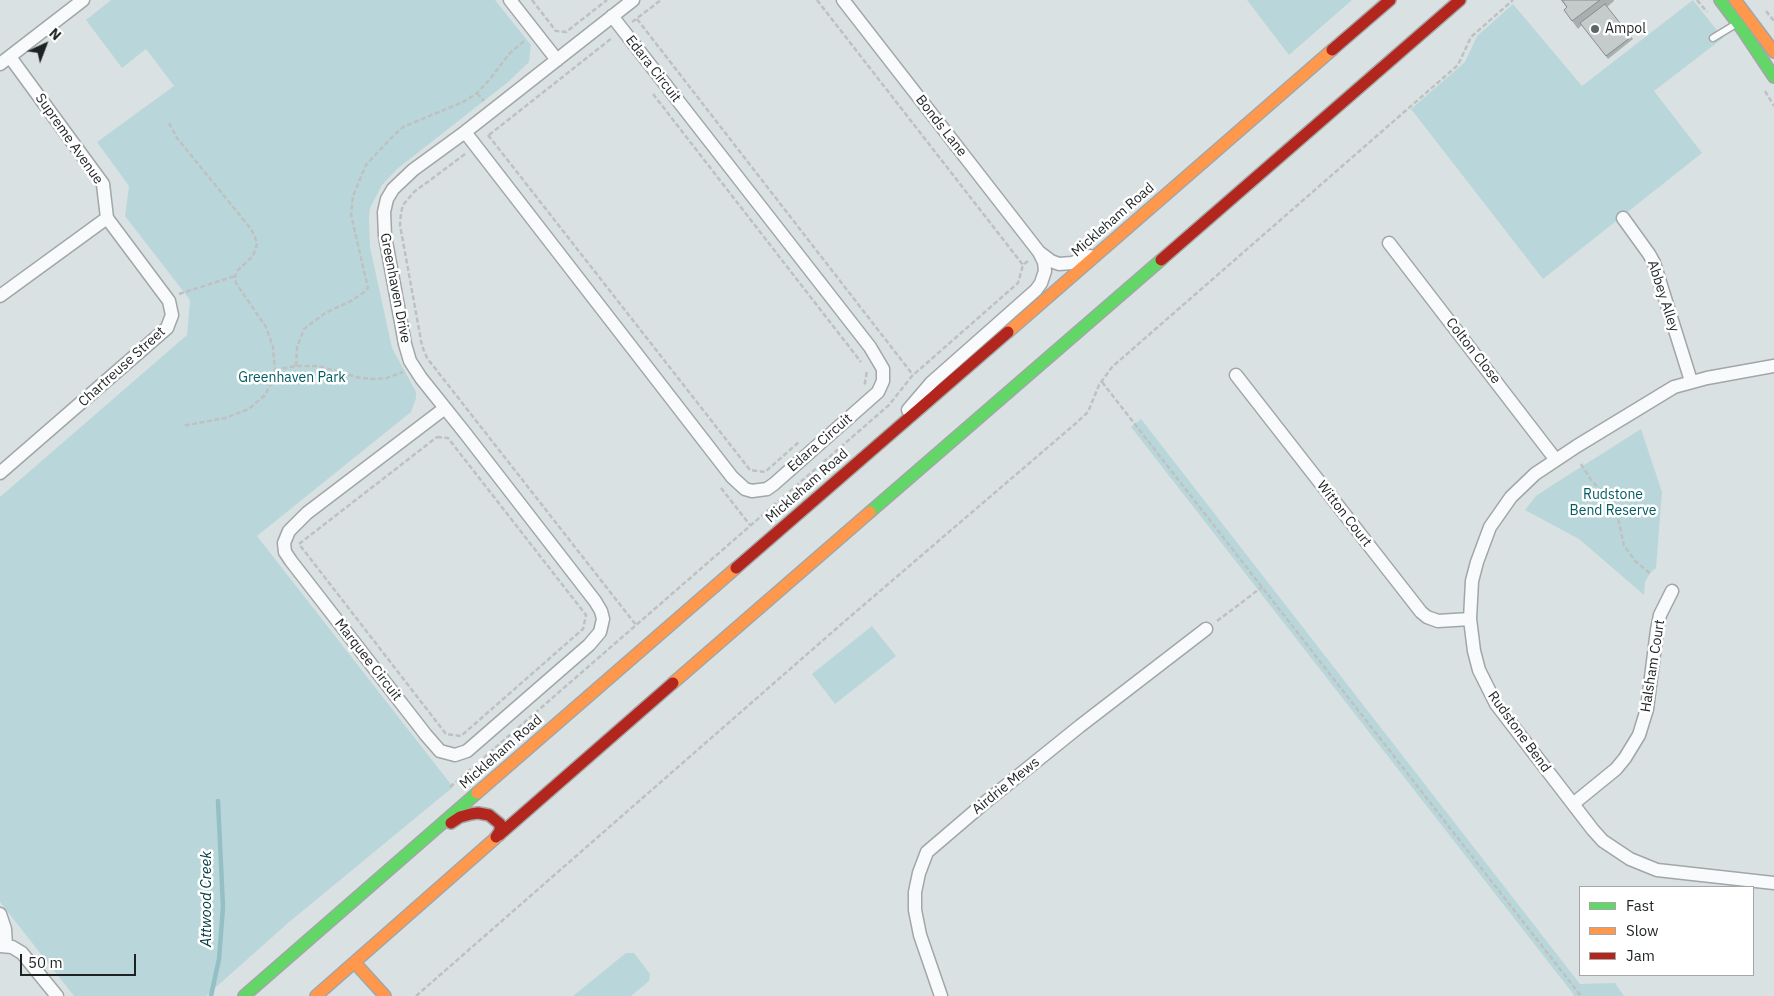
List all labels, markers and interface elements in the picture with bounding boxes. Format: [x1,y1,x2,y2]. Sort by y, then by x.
north arrow [20,20,70,70]
place label: Ampol [1605,21,1646,37]
marker: Ampol [1589,23,1601,35]
text: N [45,24,65,44]
street label: Edara Circuit [622,32,684,106]
street label: Supreme Avenue [31,90,107,188]
street label: Bonds Lane [912,92,970,160]
street label: Mickleham Road [1068,180,1158,260]
street label: Greenhaven Drive [376,232,414,344]
street label: Abbey Alley [1644,258,1682,334]
street label: Colton Close [1442,315,1504,387]
street label: Chartreuse Street [75,324,169,410]
park label: Greenhaven Park [238,370,346,386]
street label: Edara Circuit [784,410,856,476]
street label: Mickleham Road [762,446,852,526]
street label: Witton Court [1313,478,1375,550]
park label: Rudstone Bend Reserve [1570,487,1656,520]
street label: Marquee Circuit [331,616,405,704]
street label: Halsham Court [1637,618,1669,714]
street label: Rudstone Bend [1484,688,1554,776]
street label: Mickleham Road [456,712,546,792]
street label: Airdrie Mews [969,754,1043,818]
water label: Attwood Creek [198,851,216,947]
legend [1579,886,1754,976]
text: Fast [1626,896,1654,915]
text: Slow [1626,921,1659,940]
scale bar [22,944,139,976]
text: Jam [1626,946,1655,965]
text: 50 m [28,953,63,972]

